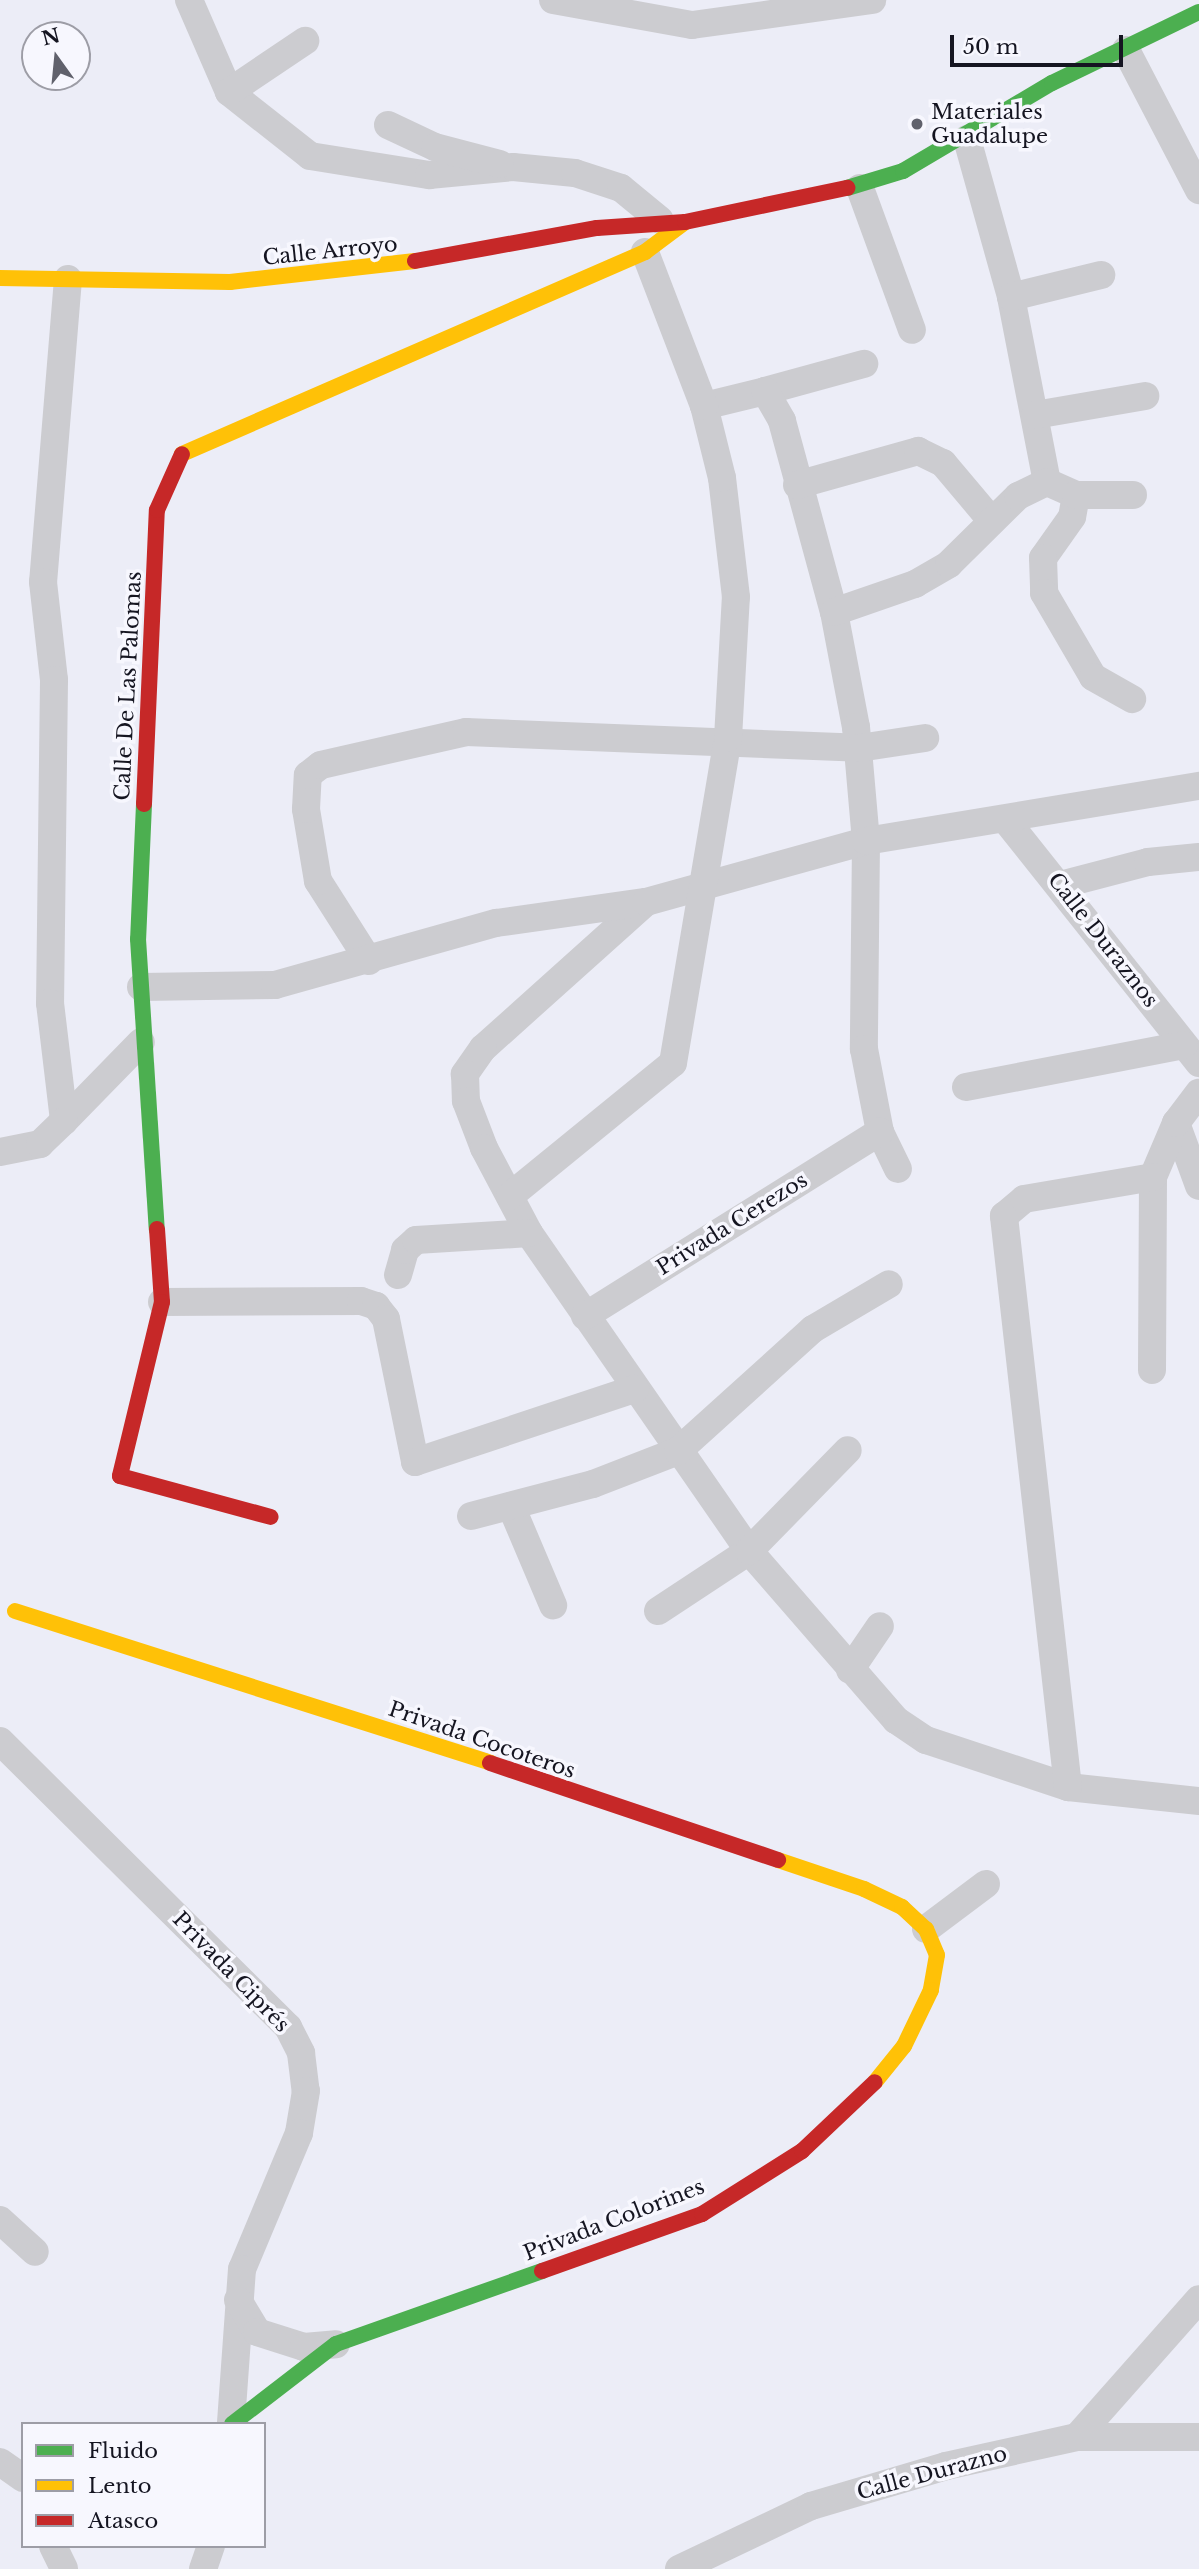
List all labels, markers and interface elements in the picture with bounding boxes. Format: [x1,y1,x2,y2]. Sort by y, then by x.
north arrow [21,21,91,91]
scale bar [954,21,1127,65]
text: N [39,24,63,51]
text: 50 m [963,34,1018,60]
place label: Materiales Guadalupe [931,99,1048,149]
marker: Materiales Guadalupe [909,116,925,132]
street label: Calle Arroyo [261,231,399,271]
street label: Calle De Las Palomas [109,571,147,801]
street label: Calle Duraznos [1043,868,1163,1012]
street label: Privada Cerezos [652,1167,812,1281]
street label: Privada Cocoteros [385,1696,579,1784]
street label: Privada Ciprés [167,1907,295,2037]
street label: Privada Colorines [520,2174,708,2266]
legend [21,2422,266,2548]
text: Fluido [88,2438,158,2464]
street label: Calle Durazno [854,2441,1010,2505]
text: Lento [88,2473,151,2499]
text: Atasco [88,2508,158,2534]

